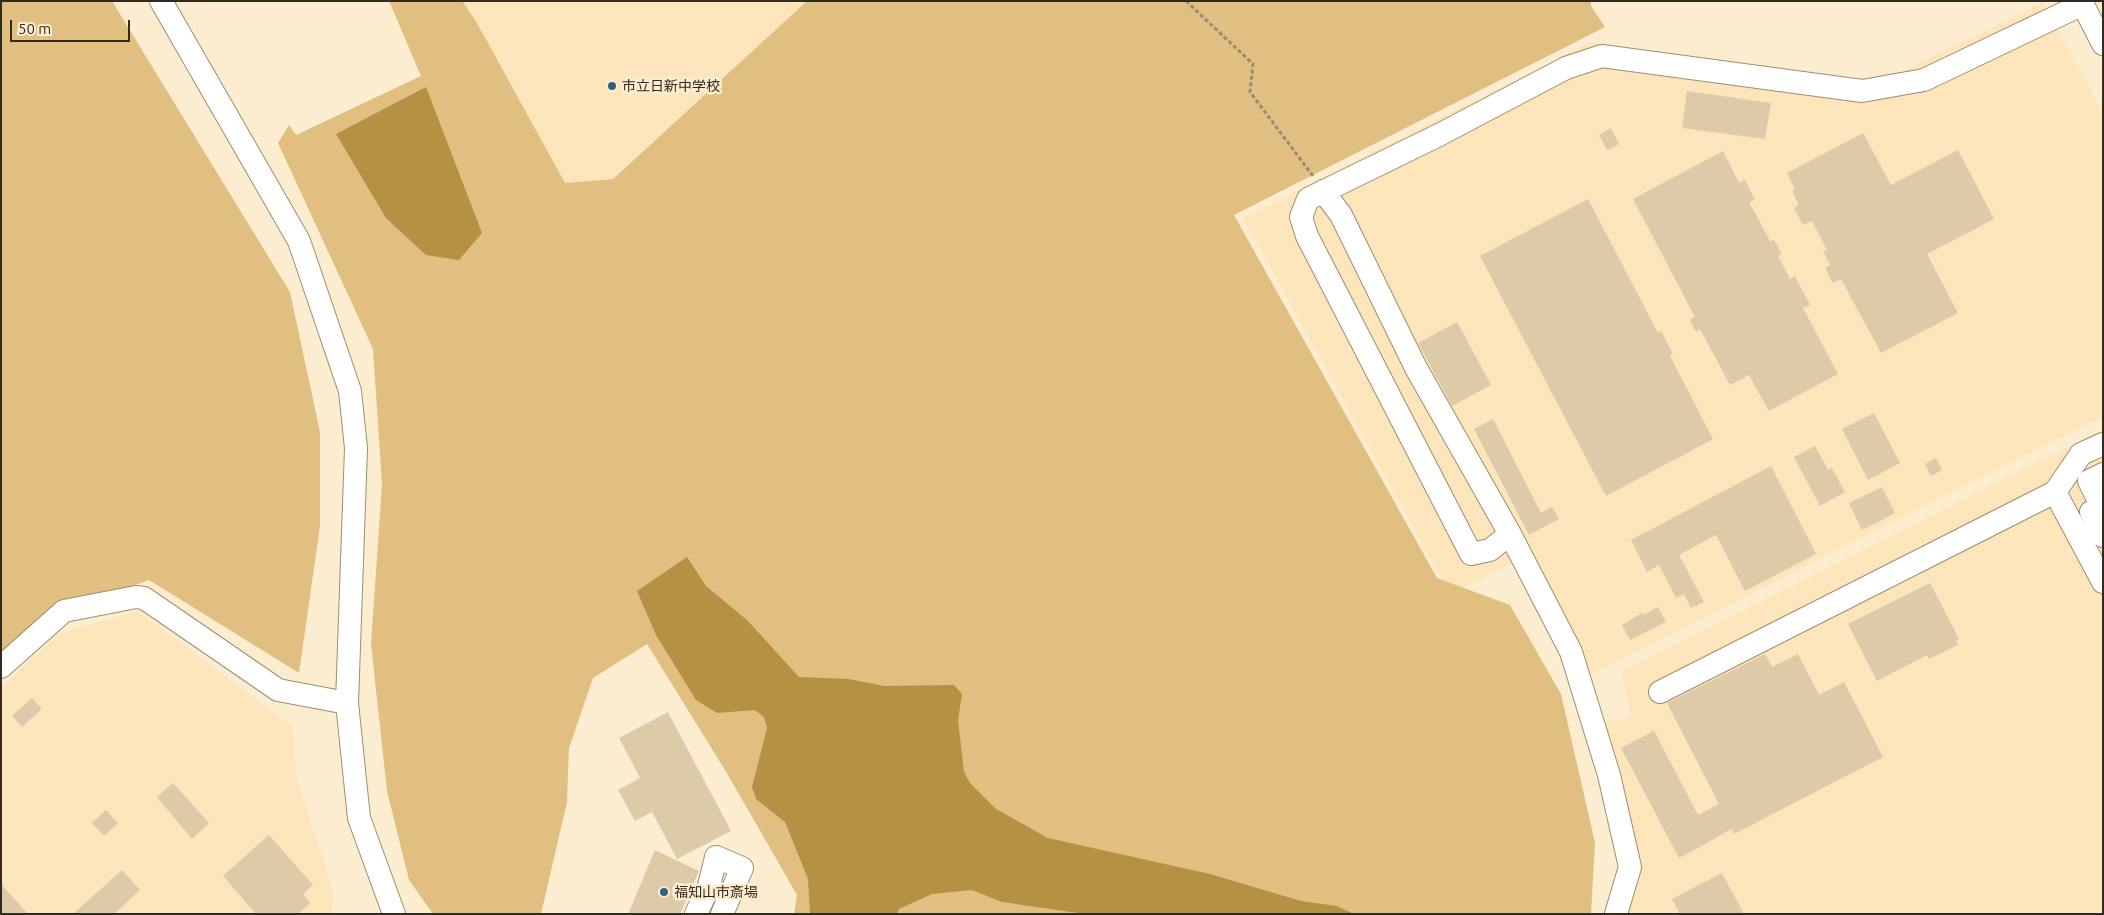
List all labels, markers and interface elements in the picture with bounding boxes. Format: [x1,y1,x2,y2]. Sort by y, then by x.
scale bar [12,10,132,42]
text: 50 m [18,20,51,37]
place label: 市立日新中学校 [622,78,720,94]
marker: 市立日新中学校 [606,80,618,92]
place label: 福知山市斎場 [674,884,758,900]
marker: 福知山市斎場 [658,886,670,898]

